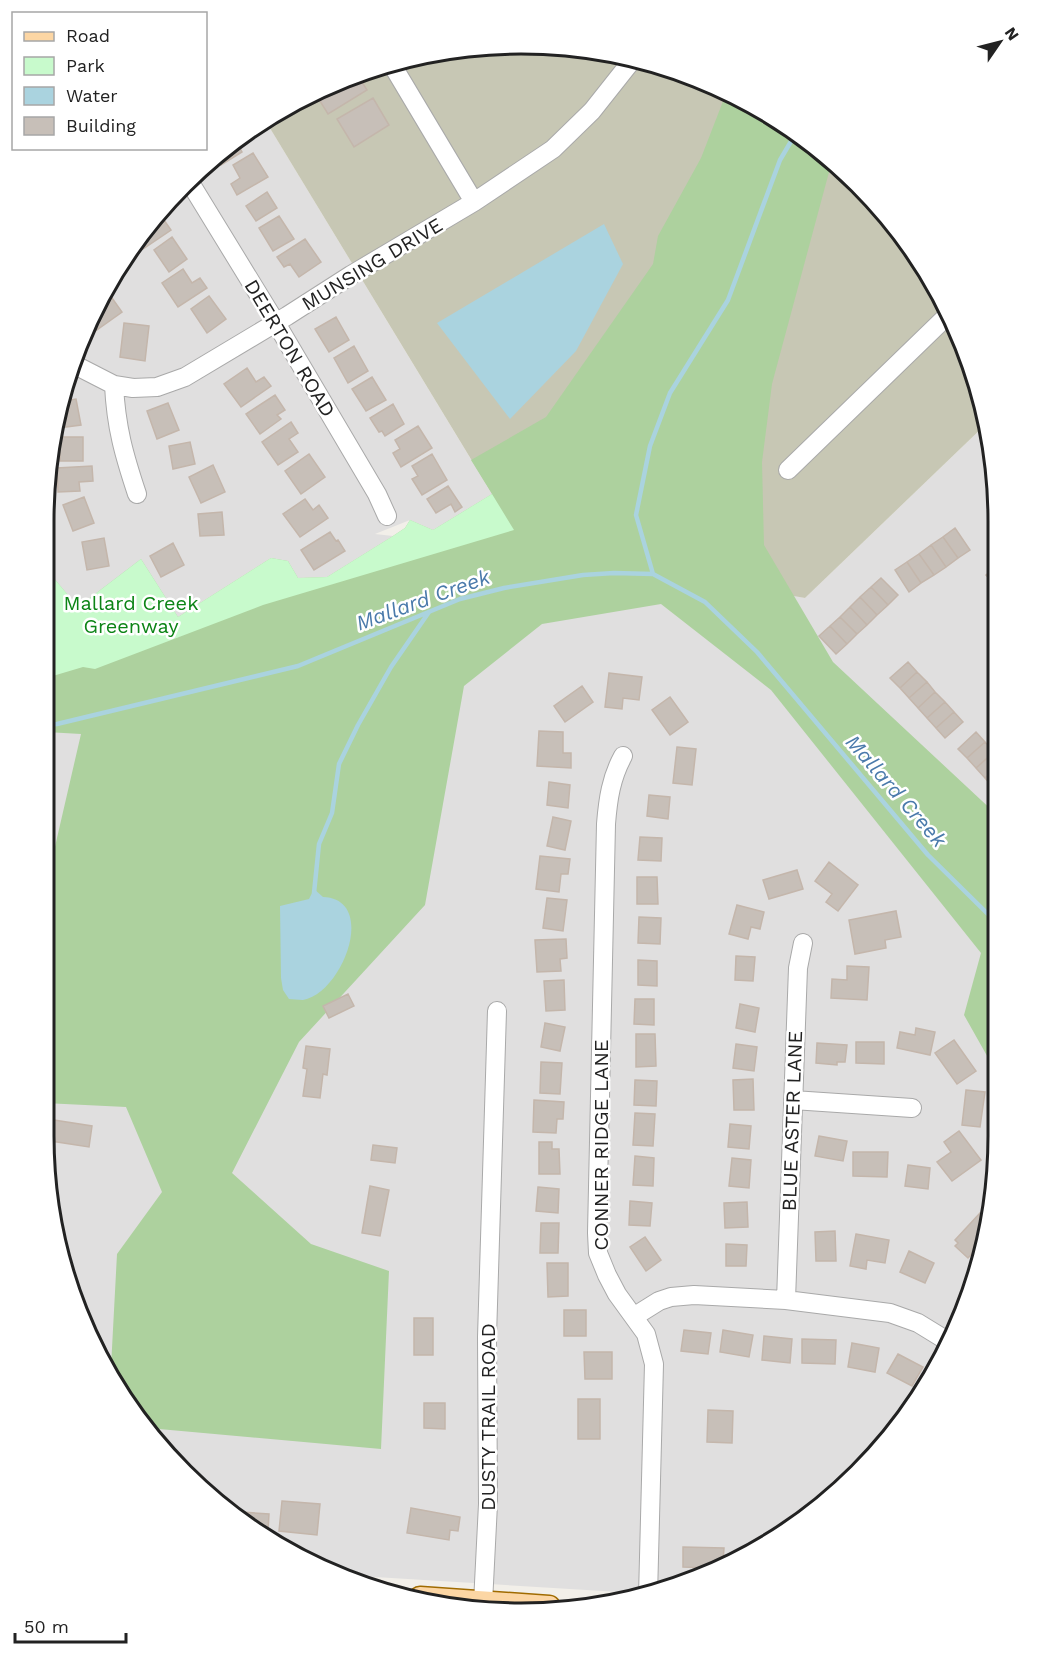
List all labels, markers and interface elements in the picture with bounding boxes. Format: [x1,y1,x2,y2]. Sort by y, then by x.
legend [12,12,207,150]
north arrow [970,12,1030,72]
text: N [1001,23,1023,44]
text: Road [66,25,110,46]
text: Park [66,55,105,76]
text: Water [66,85,118,106]
text: Building [66,115,136,136]
street label: MUNSING DRIVE [297,213,447,315]
street label: DEERTON ROAD [239,275,341,421]
water label: Mallard Creek [352,563,494,635]
park label: Mallard Creek Greenway [63,591,199,638]
water label: Mallard Creek [841,729,952,852]
street label: BLUE ASTER LANE [777,1030,807,1212]
street label: CONNER RIDGE LANE [589,1039,613,1251]
street label: DUSTY TRAIL ROAD [476,1323,500,1511]
scale bar [15,1606,126,1644]
text: 50 m [24,1616,69,1637]

